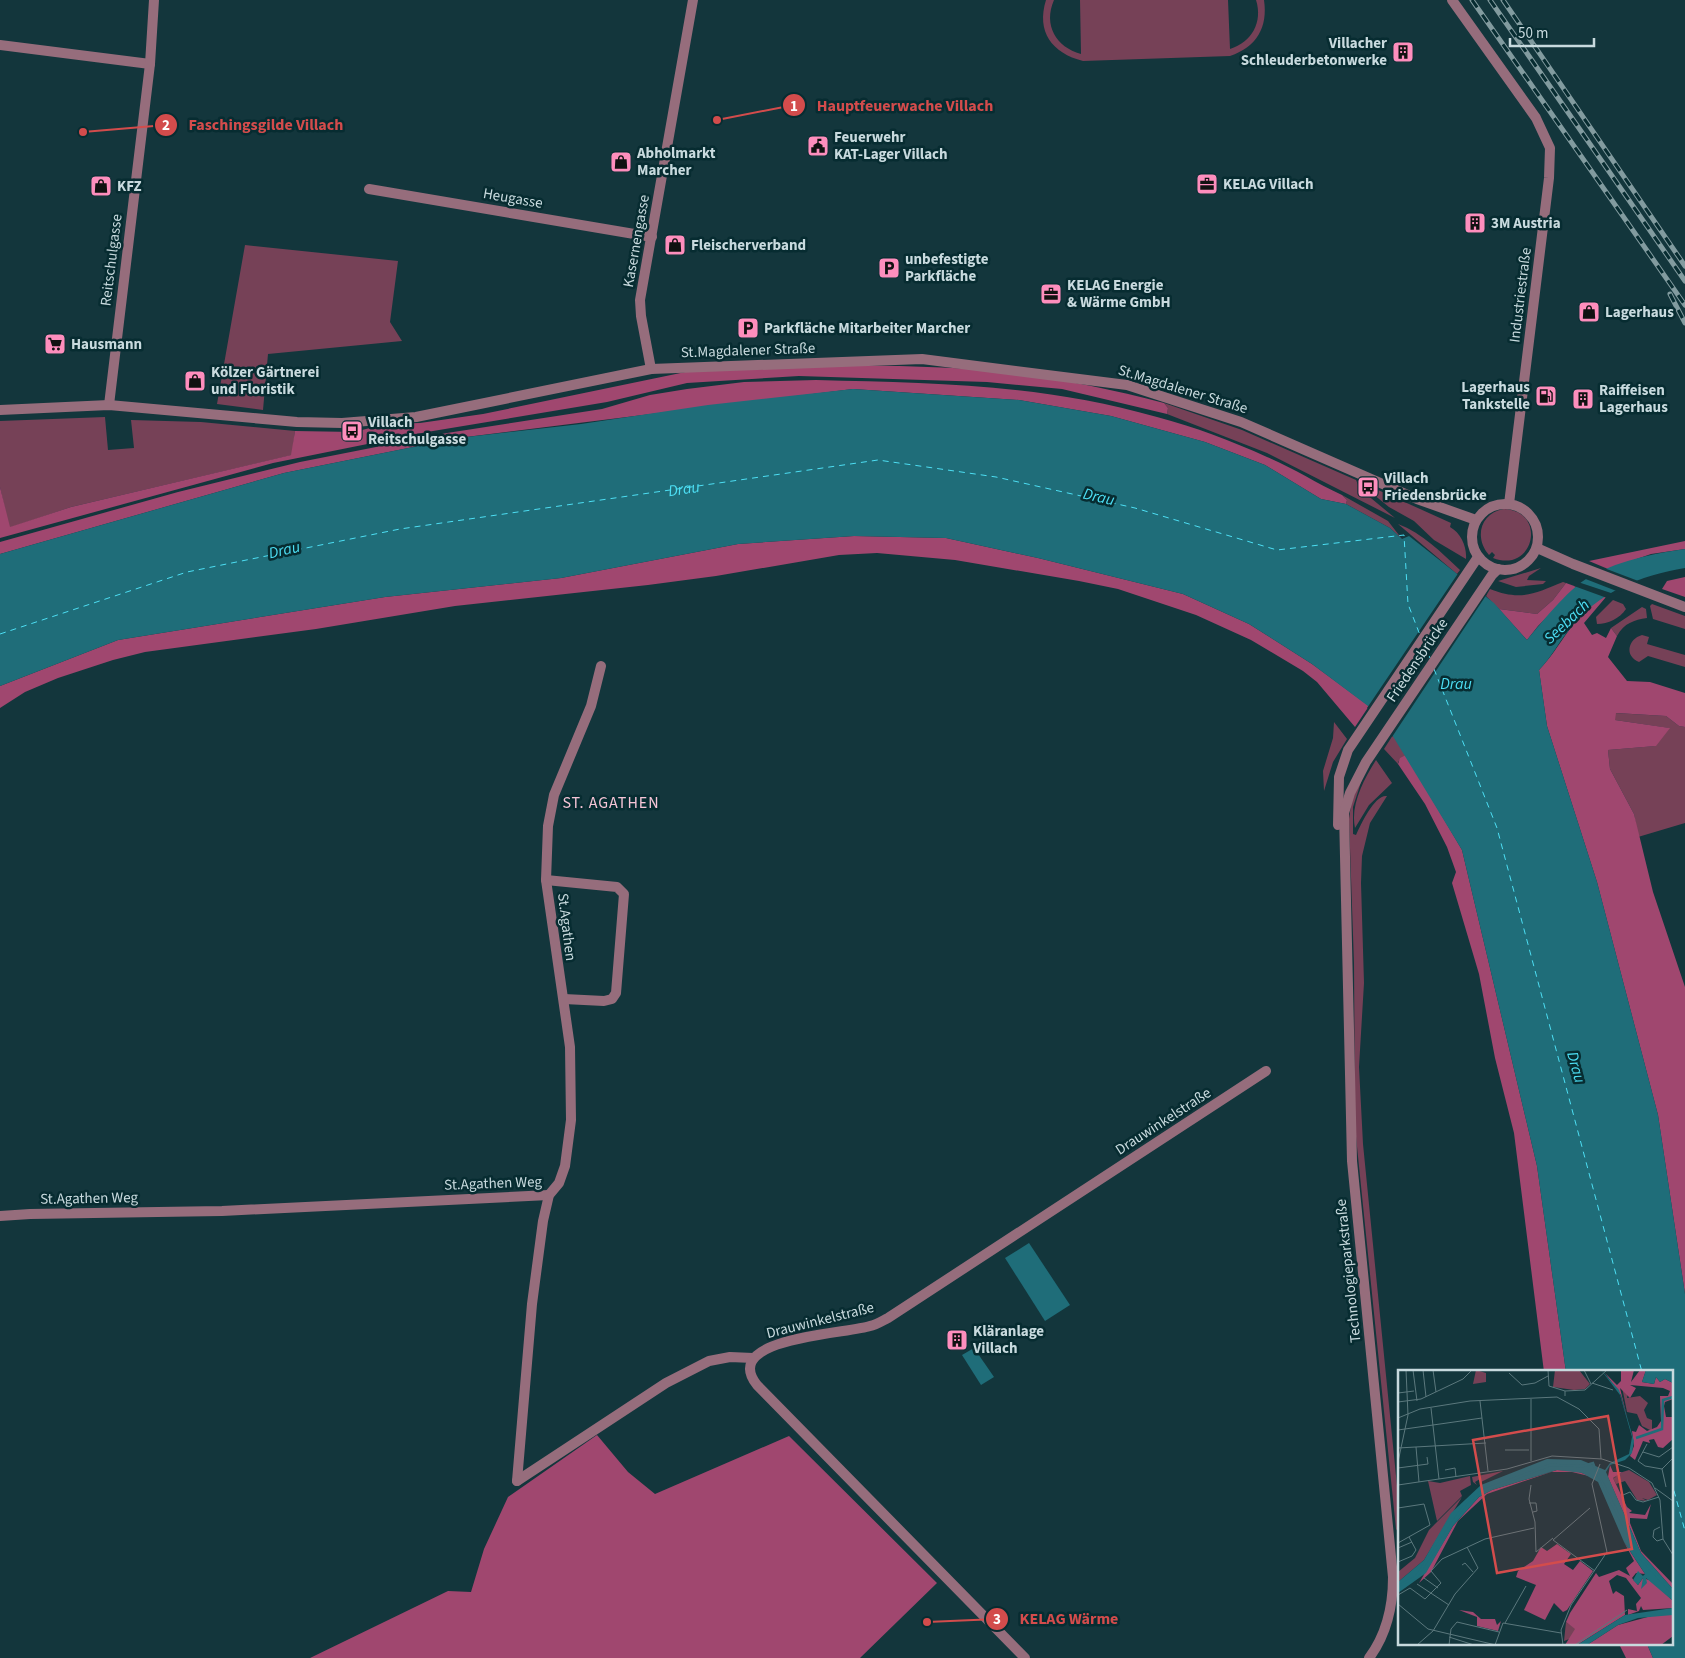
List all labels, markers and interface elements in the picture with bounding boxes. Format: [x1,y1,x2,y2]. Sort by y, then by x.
scale bar [1510,15,1594,47]
text: 50 m [1518,23,1548,44]
place label: Villacher Schleuderbetonwerke [1241,33,1387,71]
building icon: Villacher Schleuderbetonwerke [1391,40,1415,64]
callout: Hauptfeuerwache Villach [781,90,1003,121]
text: Hauptfeuerwache Villach [817,95,993,117]
text: 1 [790,96,798,117]
callout: Faschingsgilde Villach [154,109,354,140]
text: Faschingsgilde Villach [189,114,343,136]
text: 2 [162,115,170,136]
place label: Feuerwehr KAT-Lager Villach [834,127,948,165]
public building icon: Feuerwehr KAT-Lager Villach [806,134,830,158]
place label: Abholmarkt Marcher [636,143,716,181]
shop icon: Abholmarkt Marcher [609,150,633,174]
office icon: KELAG Villach [1195,172,1219,196]
shop icon: KFZ [89,174,113,198]
place label: KELAG Villach [1223,174,1314,195]
place label: KFZ [117,176,142,197]
street label: Heugasse [481,183,544,214]
street label: Kasernengasse [618,193,655,289]
building icon: 3M Austria [1463,211,1487,235]
street label: Reitschulgasse [95,213,128,307]
place label: 3M Austria [1491,213,1561,234]
shop icon: Fleischerverband [663,233,687,257]
place label: Fleischerverband [691,235,806,256]
street label: Industriestraße [1504,246,1537,344]
place label: unbefestigte Parkfläche [905,249,989,287]
parking icon: unbefestigte Parkfläche [877,256,901,280]
place label: KELAG Energie & Wärme GmbH [1067,275,1171,313]
office icon: KELAG Energie & Wärme GmbH [1039,282,1063,306]
shop icon: Lagerhaus [1577,300,1601,324]
place label: Lagerhaus [1605,302,1674,323]
parking icon: Parkfläche Mitarbeiter Marcher [736,316,760,340]
place label: Parkfläche Mitarbeiter Marcher [764,318,970,339]
supermarket icon: Hausmann [43,332,67,356]
place label: Hausmann [71,334,142,355]
street label: St.Magdalener Straße [680,338,816,363]
street label: St.Magdalener Straße [1115,360,1250,419]
place label: Kölzer Gärtnerei und Floristik [211,362,319,400]
shop icon: Kölzer Gärtnerei und Floristik [183,369,207,393]
place label: Lagerhaus Tankstelle [1461,377,1530,415]
place label: Raiffeisen Lagerhaus [1599,380,1668,418]
fuel station icon: Lagerhaus Tankstelle [1534,384,1558,408]
building icon: Raiffeisen Lagerhaus [1571,387,1595,411]
place label: Villach Reitschulgasse [367,412,467,450]
bus stop icon: Villach Reitschulgasse [340,419,364,443]
place label: Villach Friedensbrücke [1383,468,1487,506]
bus stop icon: Villach Friedensbrücke [1356,475,1380,499]
water label: Drau [667,476,701,502]
water label: Drau [1081,483,1117,511]
water label: Drau [266,536,302,564]
water label: Seebach [1539,594,1594,649]
street label: Friedensbrücke [1382,614,1453,706]
water label: Drau [1440,673,1472,695]
district label: ST. AGATHEN [562,792,660,814]
street label: St.Agathen [552,892,581,962]
water label: Drau [1561,1049,1591,1085]
street label: Drauwinkelstraße [1111,1083,1215,1160]
street label: St.Agathen Weg [444,1171,543,1196]
street label: St.Agathen Weg [40,1187,139,1210]
street label: Technologieparkstraße [1331,1198,1366,1344]
street label: Drauwinkelstraße [764,1297,876,1344]
place label: Kläranlage Villach [972,1321,1044,1359]
building icon: Kläranlage Villach [945,1328,969,1352]
inset map [1398,1370,1672,1646]
callout: KELAG Wärme [985,1603,1128,1634]
text: KELAG Wärme [1020,1608,1118,1630]
text: 3 [993,1609,1001,1630]

